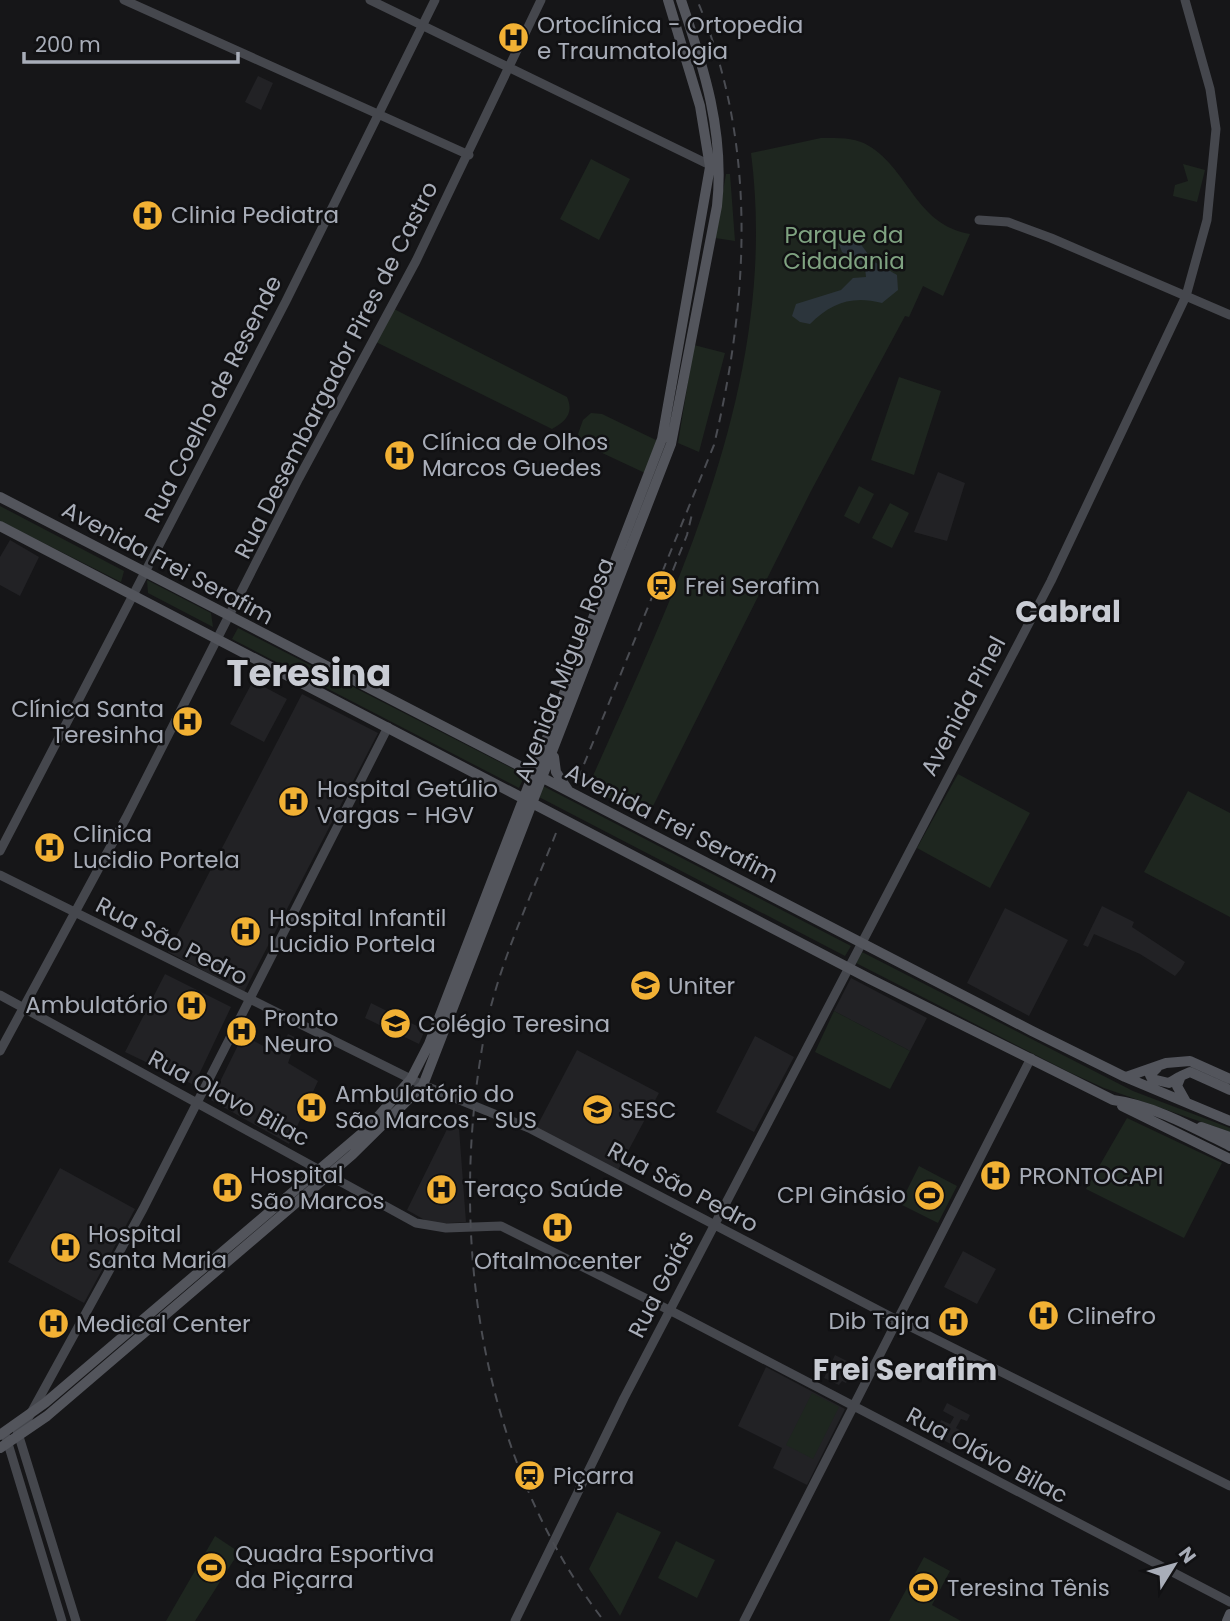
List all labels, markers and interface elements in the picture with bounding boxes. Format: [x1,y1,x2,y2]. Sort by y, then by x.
place label: Ortoclínica - Ortopedia e Traumatologia [537,9,803,67]
scale bar [24,21,238,65]
hospital icon: Ortoclínica - Ortopedia e Traumatologia [497,21,531,55]
text: 200 m [35,30,101,59]
street label: Rua Desembargador Pires de Castro [227,176,445,564]
hospital icon: Clinia Pediatra [131,198,165,232]
place label: Clinia Pediatra [171,199,339,231]
park label: Parque da Cidadania [783,219,905,277]
street label: Rua Coelho de Resende [137,270,289,528]
place label: Clínica de Olhos Marcos Guedes [422,426,608,484]
hospital icon: Clínica de Olhos Marcos Guedes [382,438,416,472]
street label: Avenida Frei Serafim [57,494,279,632]
street label: Avenida Miguel Rosa [506,553,622,787]
station icon: Frei Serafim [645,569,679,603]
place label: Frei Serafim [685,570,820,602]
district label: Cabral [1015,590,1121,633]
street label: Avenida Pinel [913,631,1013,781]
district label: Teresina [227,647,391,699]
place label: Clínica Santa Teresinha [11,693,164,751]
hospital icon: Clínica Santa Teresinha [170,705,204,739]
street label: Avenida Frei Serafim [560,755,784,891]
place label: Hospital Getúlio Vargas - HGV [317,773,498,831]
hospital icon: Hospital Getúlio Vargas - HGV [277,785,311,819]
place label: Clinica Lucidio Portela [73,818,240,876]
hospital icon: Clinica Lucidio Portela [33,830,67,864]
street label: Rua São Pedro [90,889,254,993]
place label: Hospital Infantil Lucidio Portela [269,902,446,960]
hospital icon: Hospital Infantil Lucidio Portela [229,914,263,948]
school or university icon: Uniter [628,969,662,1003]
place label: Uniter [668,970,735,1002]
hospital icon: Ambulatório [174,988,208,1022]
place label: Ambulatório [25,989,168,1021]
place label: Pronto Neuro [264,1002,338,1060]
school or university icon: Colégio Teresina [378,1007,412,1041]
place label: Colégio Teresina [418,1008,610,1040]
hospital icon: Pronto Neuro [224,1014,258,1048]
street label: Rua Olavo Bilac [143,1042,315,1154]
place label: Ambulatório do São Marcos - SUS [335,1078,537,1136]
hospital icon: Ambulatório do São Marcos - SUS [295,1090,329,1124]
school or university icon: SESC [580,1093,614,1127]
place label: SESC [620,1094,677,1126]
street label: Rua São Pedro [602,1134,764,1240]
place label: Hospital São Marcos [250,1159,385,1217]
hospital icon: PRONTOCAPI [979,1159,1013,1193]
place label: PRONTOCAPI [1019,1160,1163,1192]
hospital icon: Hospital São Marcos [210,1171,244,1205]
hospital icon: Teraço Saúde [424,1172,458,1206]
place label: Teraço Saúde [464,1173,623,1205]
sports icon: CPI Ginásio [912,1178,946,1212]
place label: CPI Ginásio [777,1179,906,1211]
hospital icon: Oftalmocenter [541,1210,575,1244]
place label: Hospital Santa Maria [88,1218,227,1276]
street label: Rua Goiás [620,1225,702,1343]
hospital icon: Hospital Santa Maria [48,1230,82,1264]
place label: Oftalmocenter [474,1245,642,1277]
hospital icon: Clinefro [1027,1299,1061,1333]
place label: Clinefro [1067,1300,1156,1332]
hospital icon: Dib Tajra [936,1304,970,1338]
place label: Dib Tajra [829,1305,930,1337]
hospital icon: Medical Center [36,1307,70,1341]
place label: Medical Center [76,1308,251,1340]
district label: Frei Serafim [813,1348,997,1391]
street label: Rua Olávo Bilac [901,1399,1073,1511]
station icon: Piçarra [513,1459,547,1493]
place label: Piçarra [553,1460,634,1492]
north arrow [1139,1530,1209,1600]
place label: Quadra Esportiva da Piçarra [235,1538,434,1596]
text: N [1172,1541,1202,1569]
sports icon: Quadra Esportiva da Piçarra [195,1550,229,1584]
sports icon: Teresina Tênis [907,1571,941,1605]
place label: Teresina Tênis [947,1572,1110,1604]

